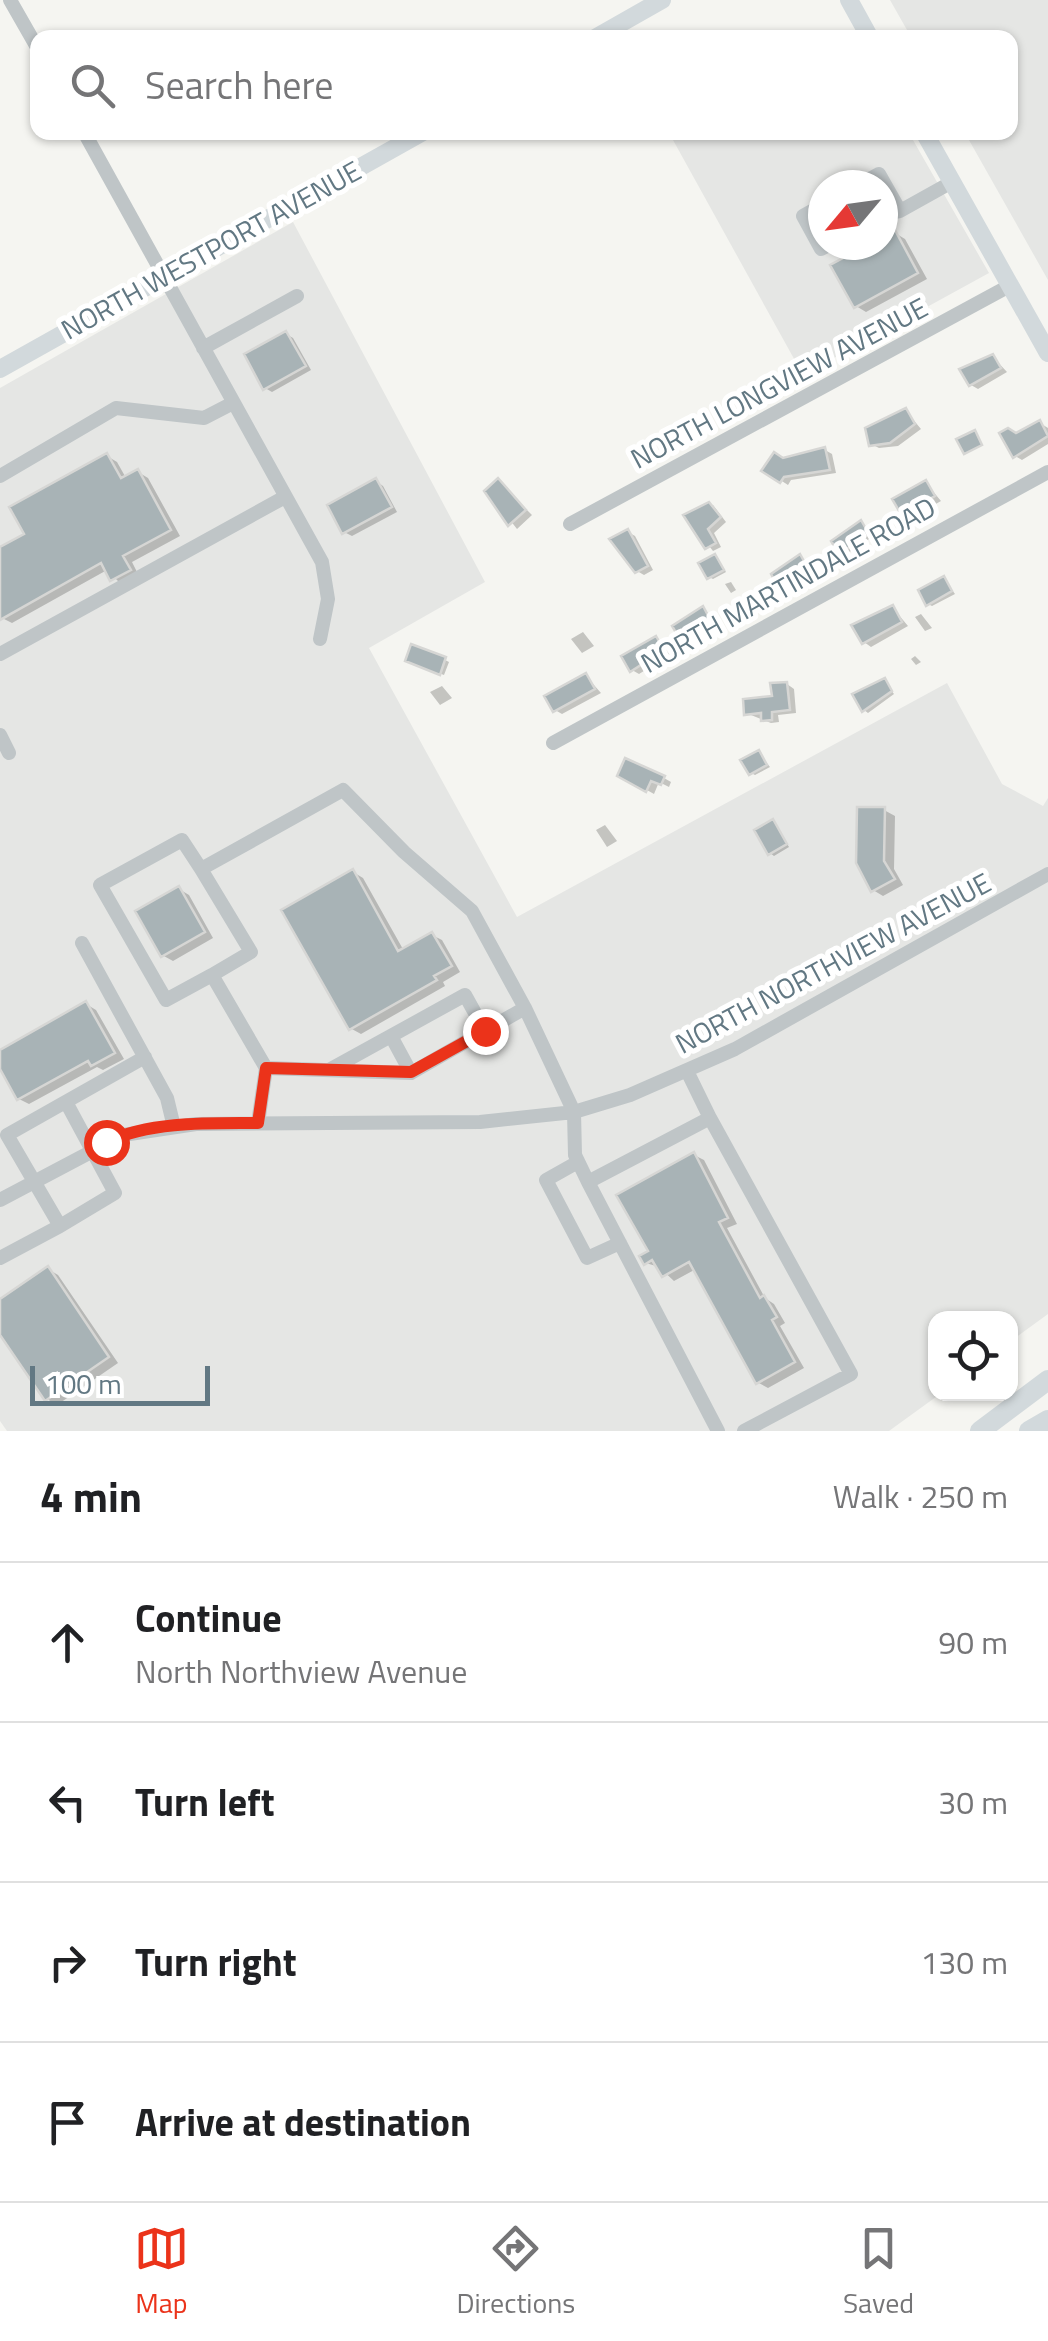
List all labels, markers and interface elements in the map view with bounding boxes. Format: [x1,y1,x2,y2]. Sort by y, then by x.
search box [30,30,1018,140]
text: Search here [145,56,333,114]
icon: search [65,58,120,113]
street label: NORTH WESTPORT AVENUE [53,149,369,350]
north arrow [808,170,898,260]
street label: NORTH LONGVIEW AVENUE [622,286,935,479]
street label: NORTH MARTINDALE ROAD [632,485,943,684]
street label: NORTH NORTHVIEW AVENUE [667,861,998,1064]
route end [463,1009,509,1055]
route start [84,1120,130,1166]
map controls [928,1311,1018,1401]
button: locate [928,1311,1018,1401]
scale bar [30,1361,210,1406]
text: 100 m [45,1362,122,1405]
text: 4 min [40,1464,142,1528]
text: Walk · 250 m [833,1472,1008,1520]
text: Continue [135,1589,282,1647]
icon: ahead [40,1615,95,1670]
text: 90 m [938,1618,1008,1666]
text: North Northview Avenue [135,1647,468,1695]
text: Turn left [135,1773,275,1831]
icon: left [40,1775,95,1830]
text: 30 m [938,1778,1008,1826]
text: Turn right [135,1933,297,1991]
icon: right [40,1935,95,1990]
text: 130 m [920,1938,1008,1986]
text: Arrive at destination [135,2093,471,2151]
icon: arrive [40,2095,95,2150]
tab: Map [134,2221,189,2324]
tab: Directions [457,2221,575,2324]
tab: Saved [843,2221,914,2324]

